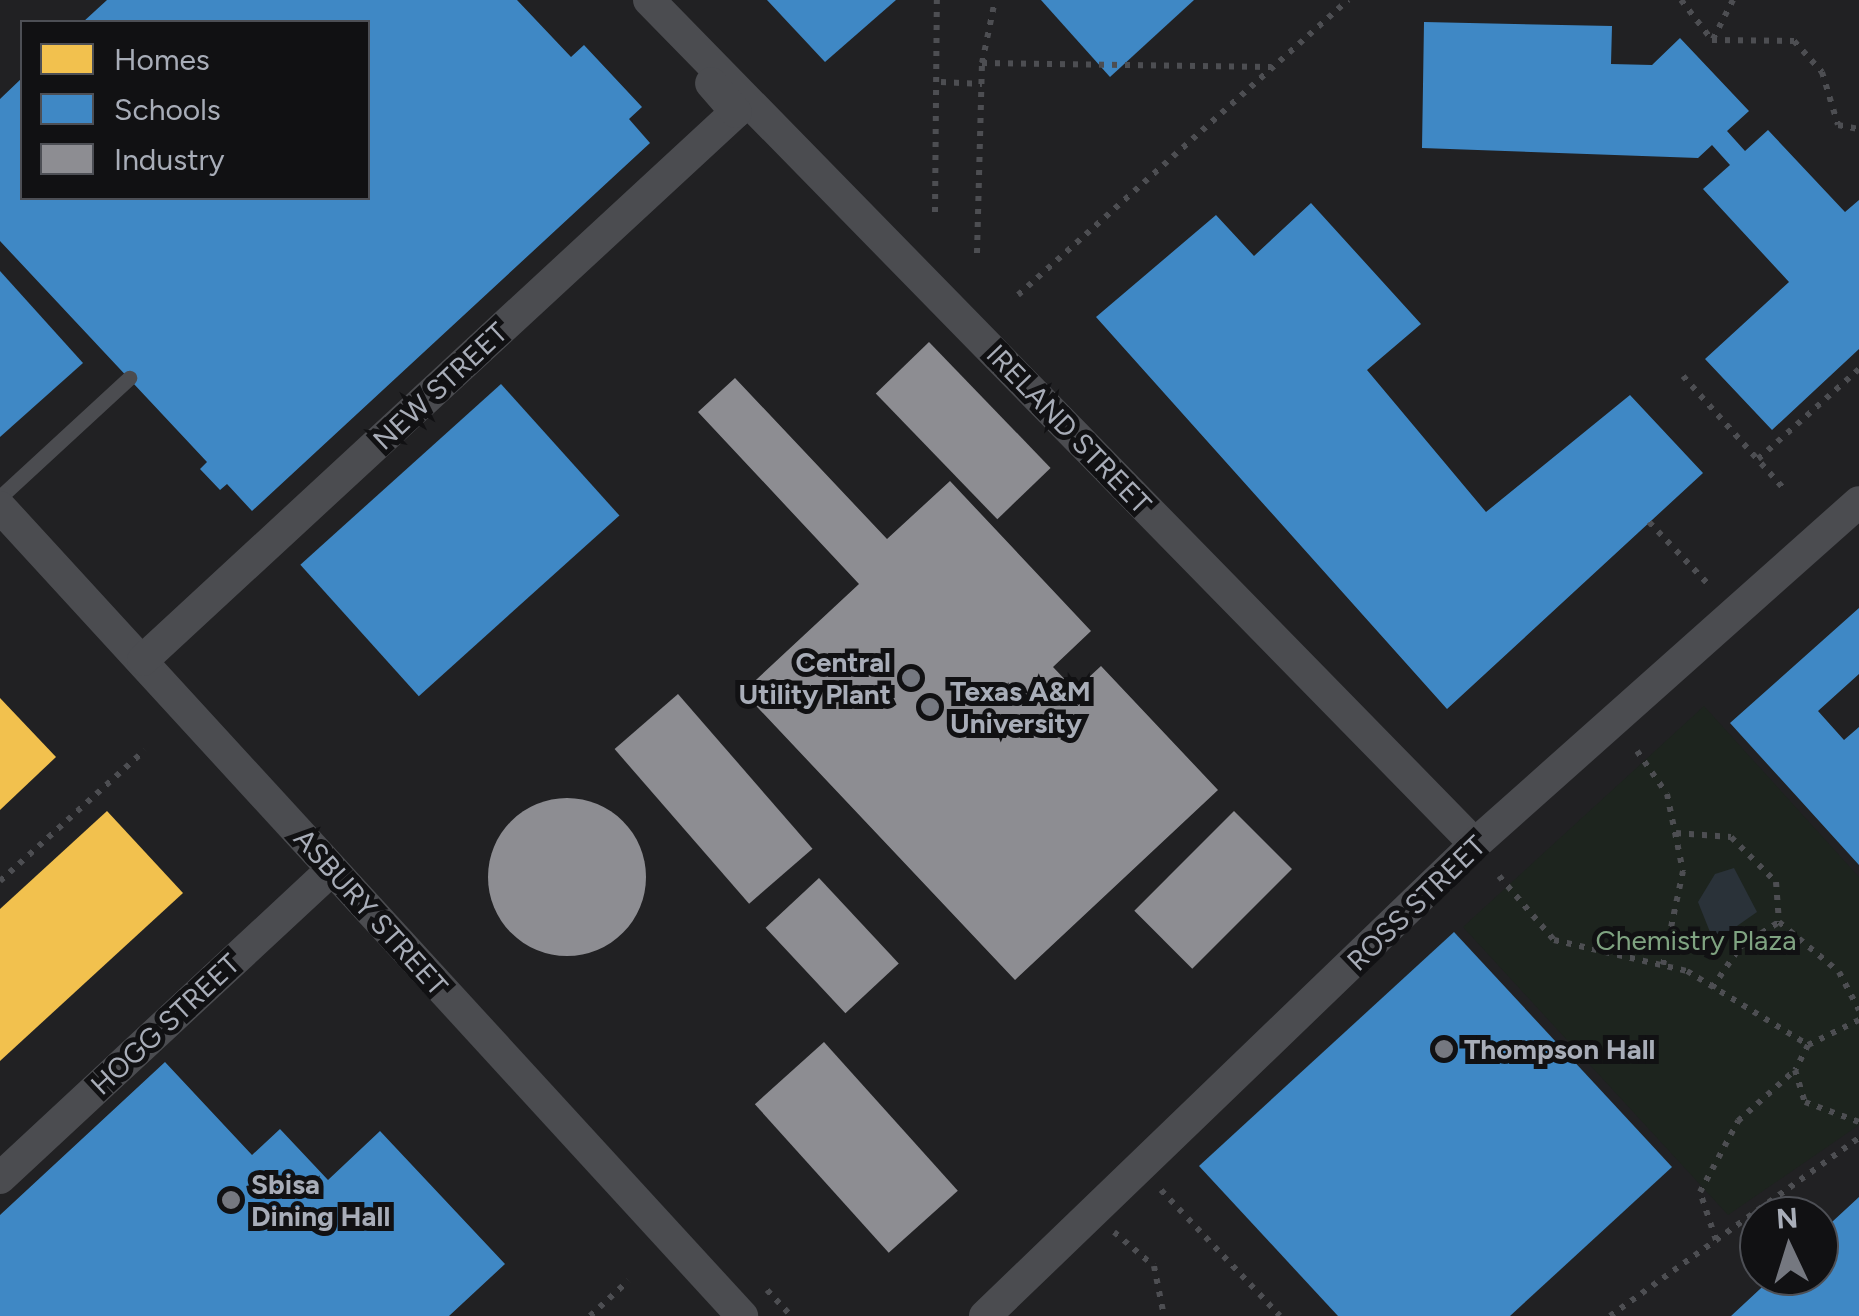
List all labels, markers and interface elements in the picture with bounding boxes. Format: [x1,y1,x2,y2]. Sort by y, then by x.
legend [20,20,370,200]
text: Homes [114,41,210,78]
text: Schools [114,91,221,128]
text: Industry [114,141,224,178]
street label: NEW STREET [366,315,514,457]
street label: IRELAND STREET [980,338,1158,520]
place label: Central Utility Plant [739,645,891,711]
marker: Central Utility Plant [900,667,922,689]
place label: Texas A&M University [950,674,1091,740]
marker: Texas A&M University [919,696,941,718]
street label: ASBURY STREET [287,822,455,1002]
street label: ROSS STREET [1340,829,1492,977]
park label: Chemistry Plaza [1596,923,1796,957]
street label: HOGG STREET [84,947,246,1101]
place label: Thompson Hall [1464,1032,1655,1066]
marker: Thompson Hall [1433,1038,1455,1060]
place label: Sbisa Dining Hall [251,1167,390,1233]
marker: Sbisa Dining Hall [220,1189,242,1211]
north arrow [1739,1196,1839,1296]
text: N [1775,1200,1799,1236]

